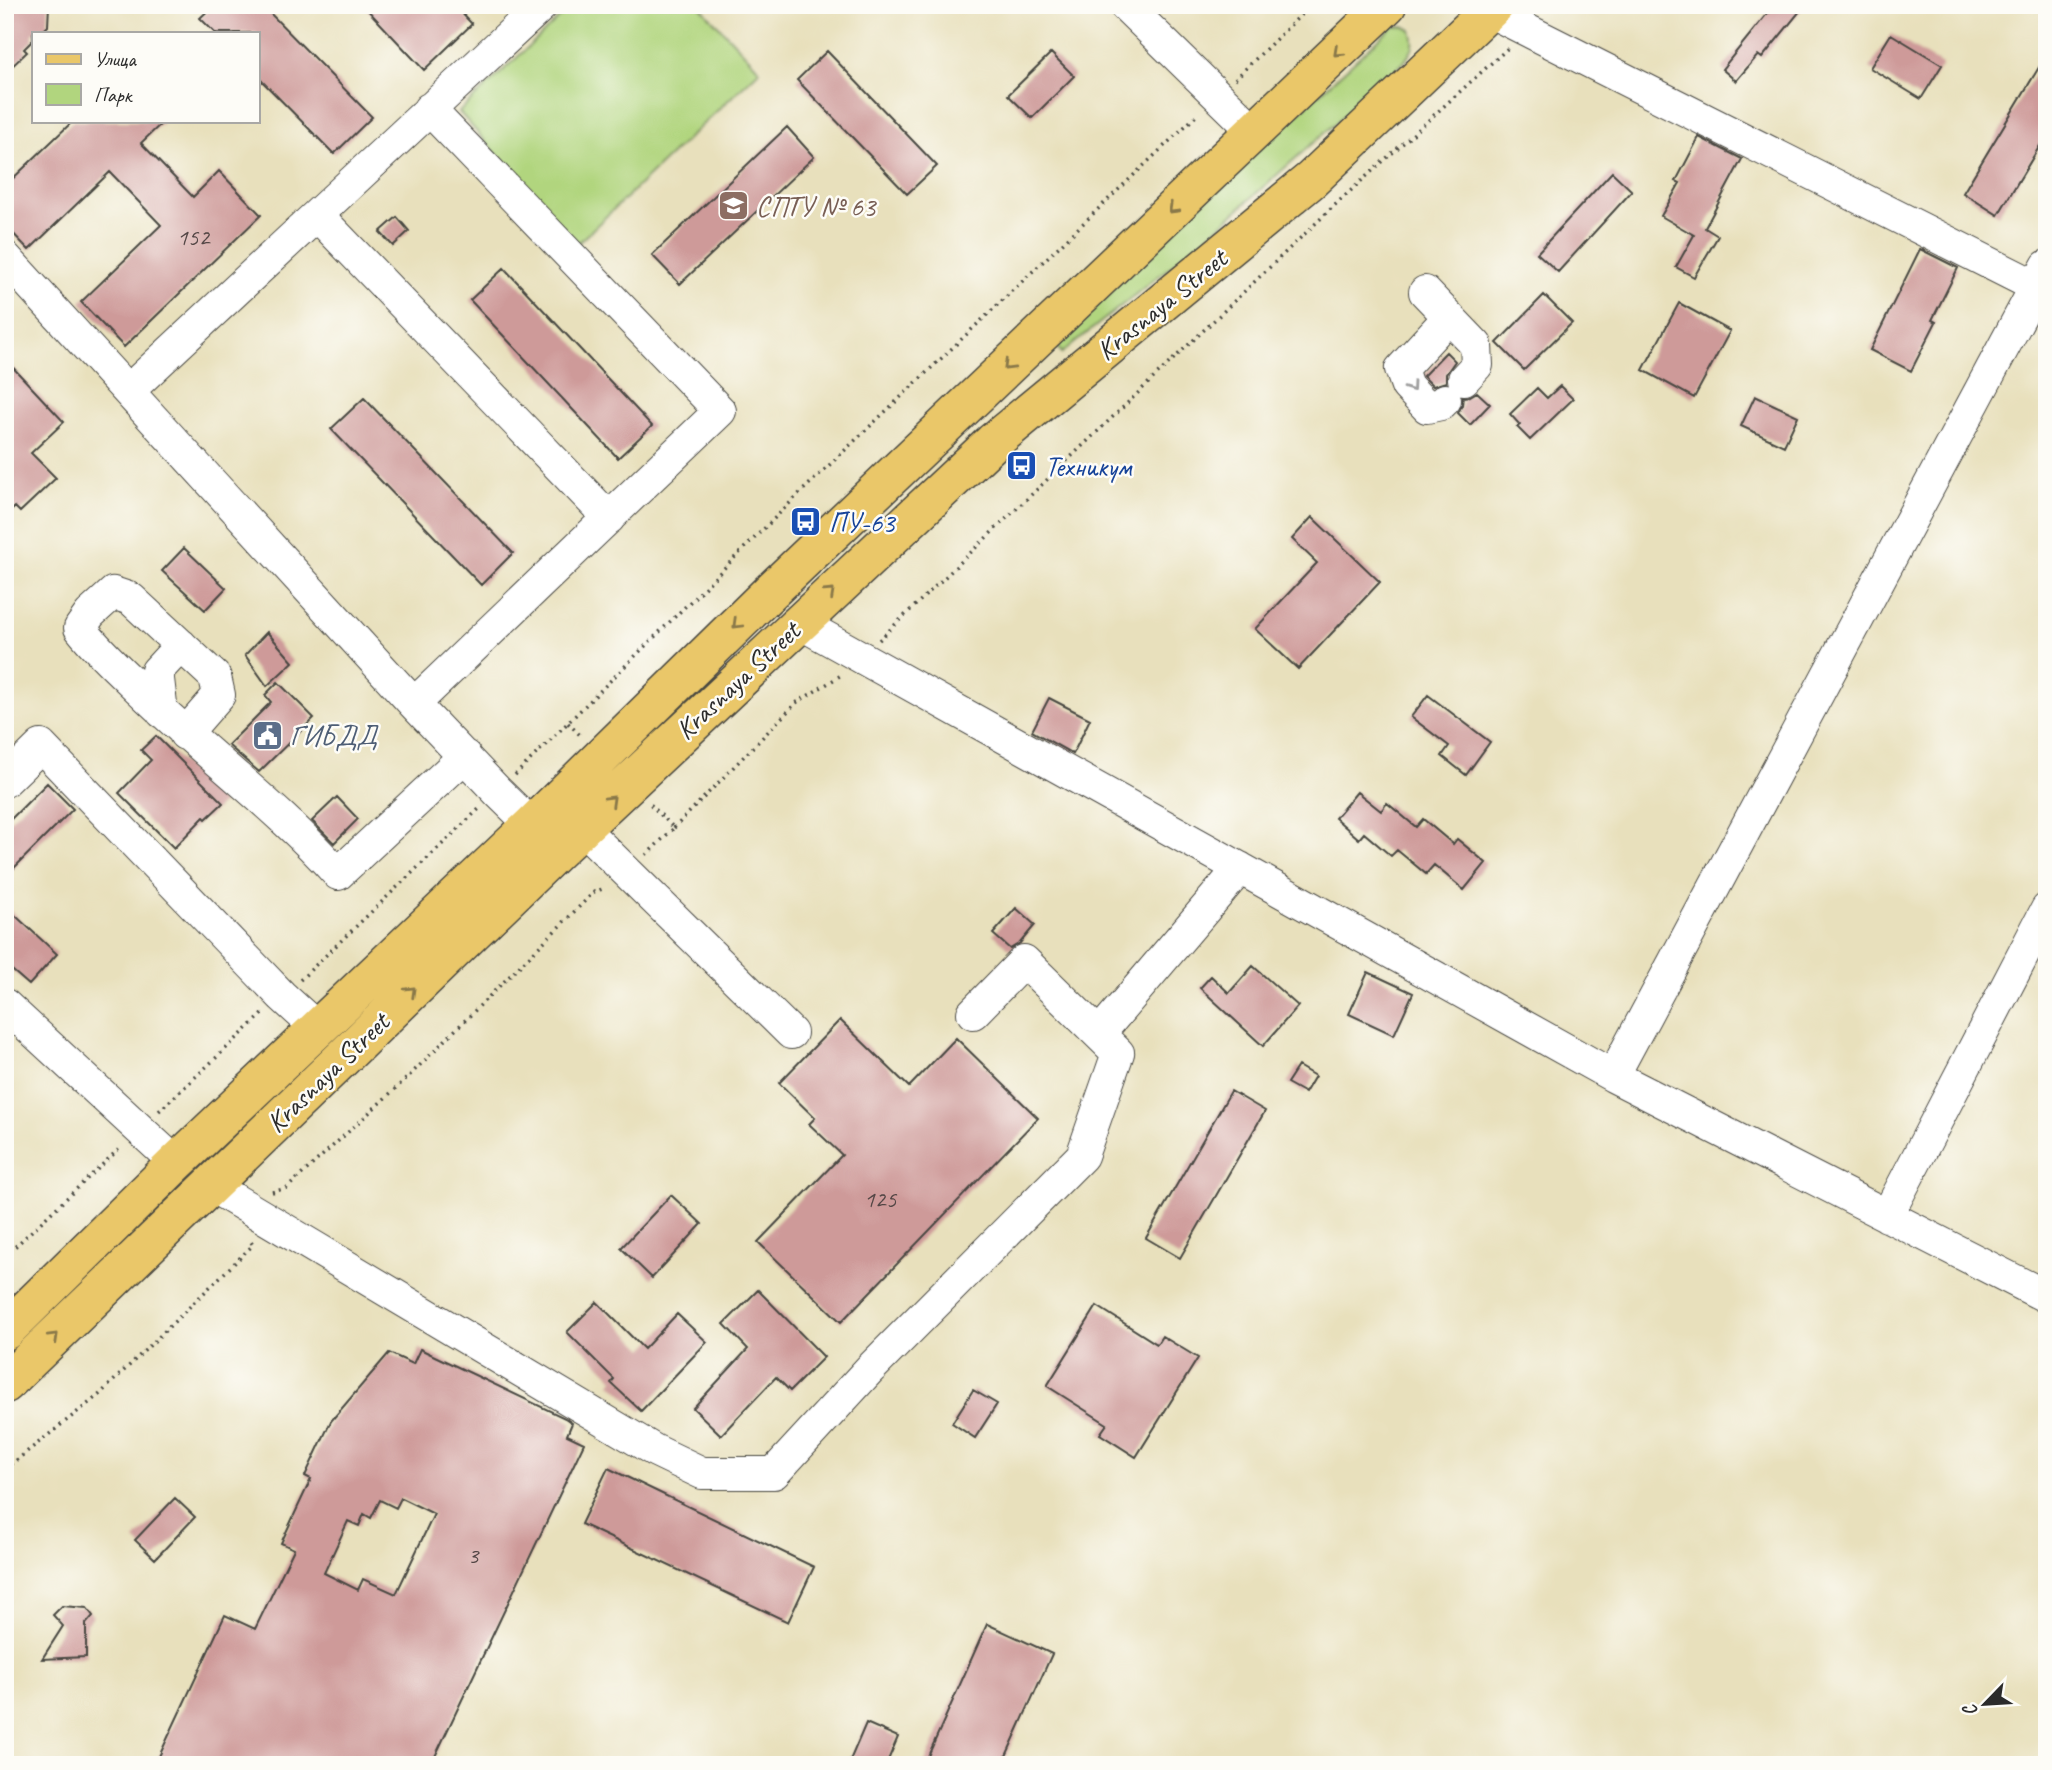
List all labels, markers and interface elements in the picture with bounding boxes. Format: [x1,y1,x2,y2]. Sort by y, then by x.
legend [32,32,259,122]
one-way arrow [1333,44,1346,56]
text: Улица [94,46,137,72]
text: Парк [94,82,134,108]
school or university icon: СПТУ № 63 [716,189,750,223]
place label: СПТУ № 63 [756,189,878,224]
one-way arrow [1168,200,1181,213]
house number: 152 [177,222,211,252]
street label: Krasnaya Street [1089,239,1236,368]
one-way arrow [1003,357,1016,370]
one-way arrow [1403,379,1415,392]
bus stop icon: Техникум [1005,449,1039,483]
place label: Техникум [1045,449,1133,484]
bus stop icon: ПУ-63 [789,505,823,539]
place label: ПУ-63 [829,505,897,540]
one-way arrow [822,589,835,602]
street label: Krasnaya Street [668,612,809,747]
one-way arrow [732,616,745,629]
public building icon: ГИБДД [250,718,284,752]
place label: ГИБДД [290,718,379,753]
one-way arrow [603,795,616,808]
one-way arrow [403,986,416,999]
street label: Krasnaya Street [258,1003,398,1140]
house number: 125 [864,1184,897,1214]
one-way arrow [46,1332,59,1345]
house number: 3 [468,1540,481,1570]
north arrow [1951,1668,2021,1738]
text: С [1957,1699,1983,1720]

